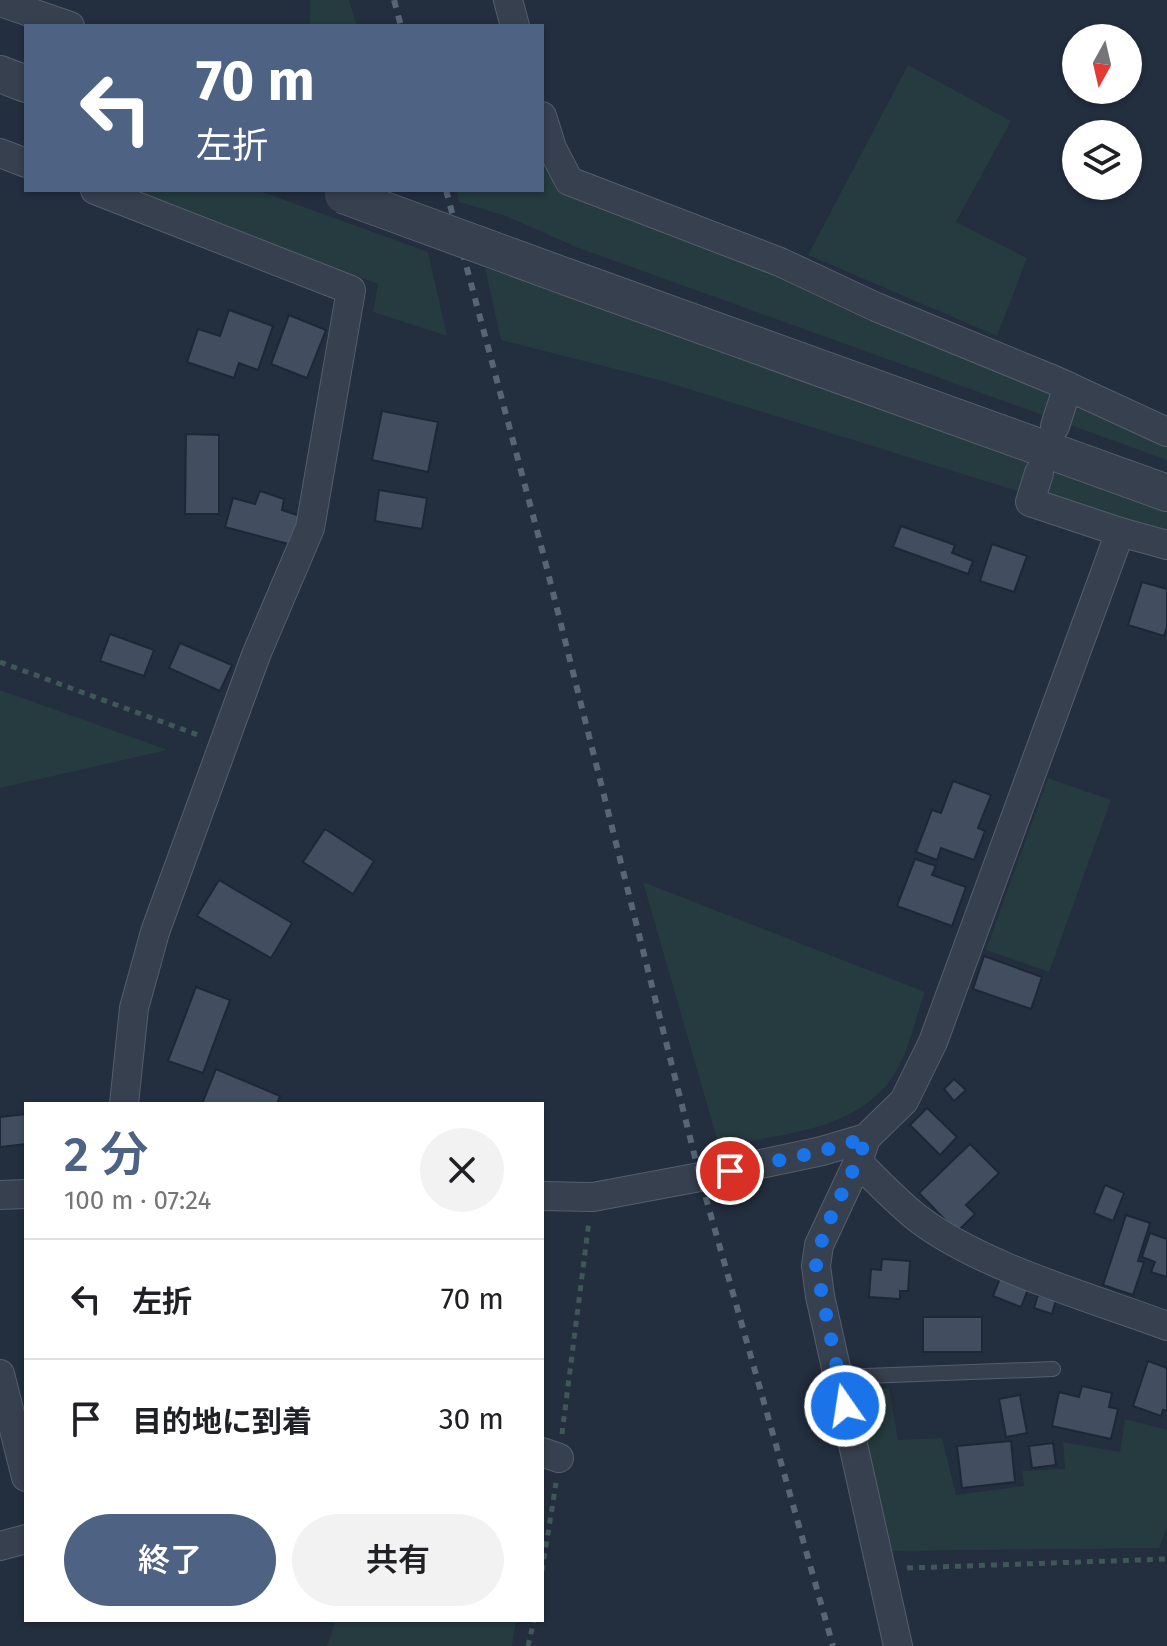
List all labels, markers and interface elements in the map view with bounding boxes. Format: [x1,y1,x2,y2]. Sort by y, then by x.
north arrow [1062,24,1142,104]
map controls [1062,24,1142,200]
text: 70 m [196,48,315,115]
icon: left [64,56,168,160]
button: layers [1062,120,1142,200]
text: 左折 [196,124,268,168]
text: 2 分 [64,1126,148,1184]
button: close [420,1128,504,1212]
pin [696,1137,764,1205]
icon: arrive [708,1149,752,1193]
text: 100 m · 07:24 [64,1185,211,1216]
icon: left [64,1277,108,1321]
text: 70 m [441,1281,504,1317]
text: 左折 [132,1284,192,1320]
position arrow [803,1364,887,1448]
icon: arrive [64,1397,108,1441]
text: 30 m [439,1401,504,1437]
text: 目的地に到着 [132,1404,312,1440]
button: 終了 [64,1514,276,1606]
button: 共有 [292,1514,504,1606]

